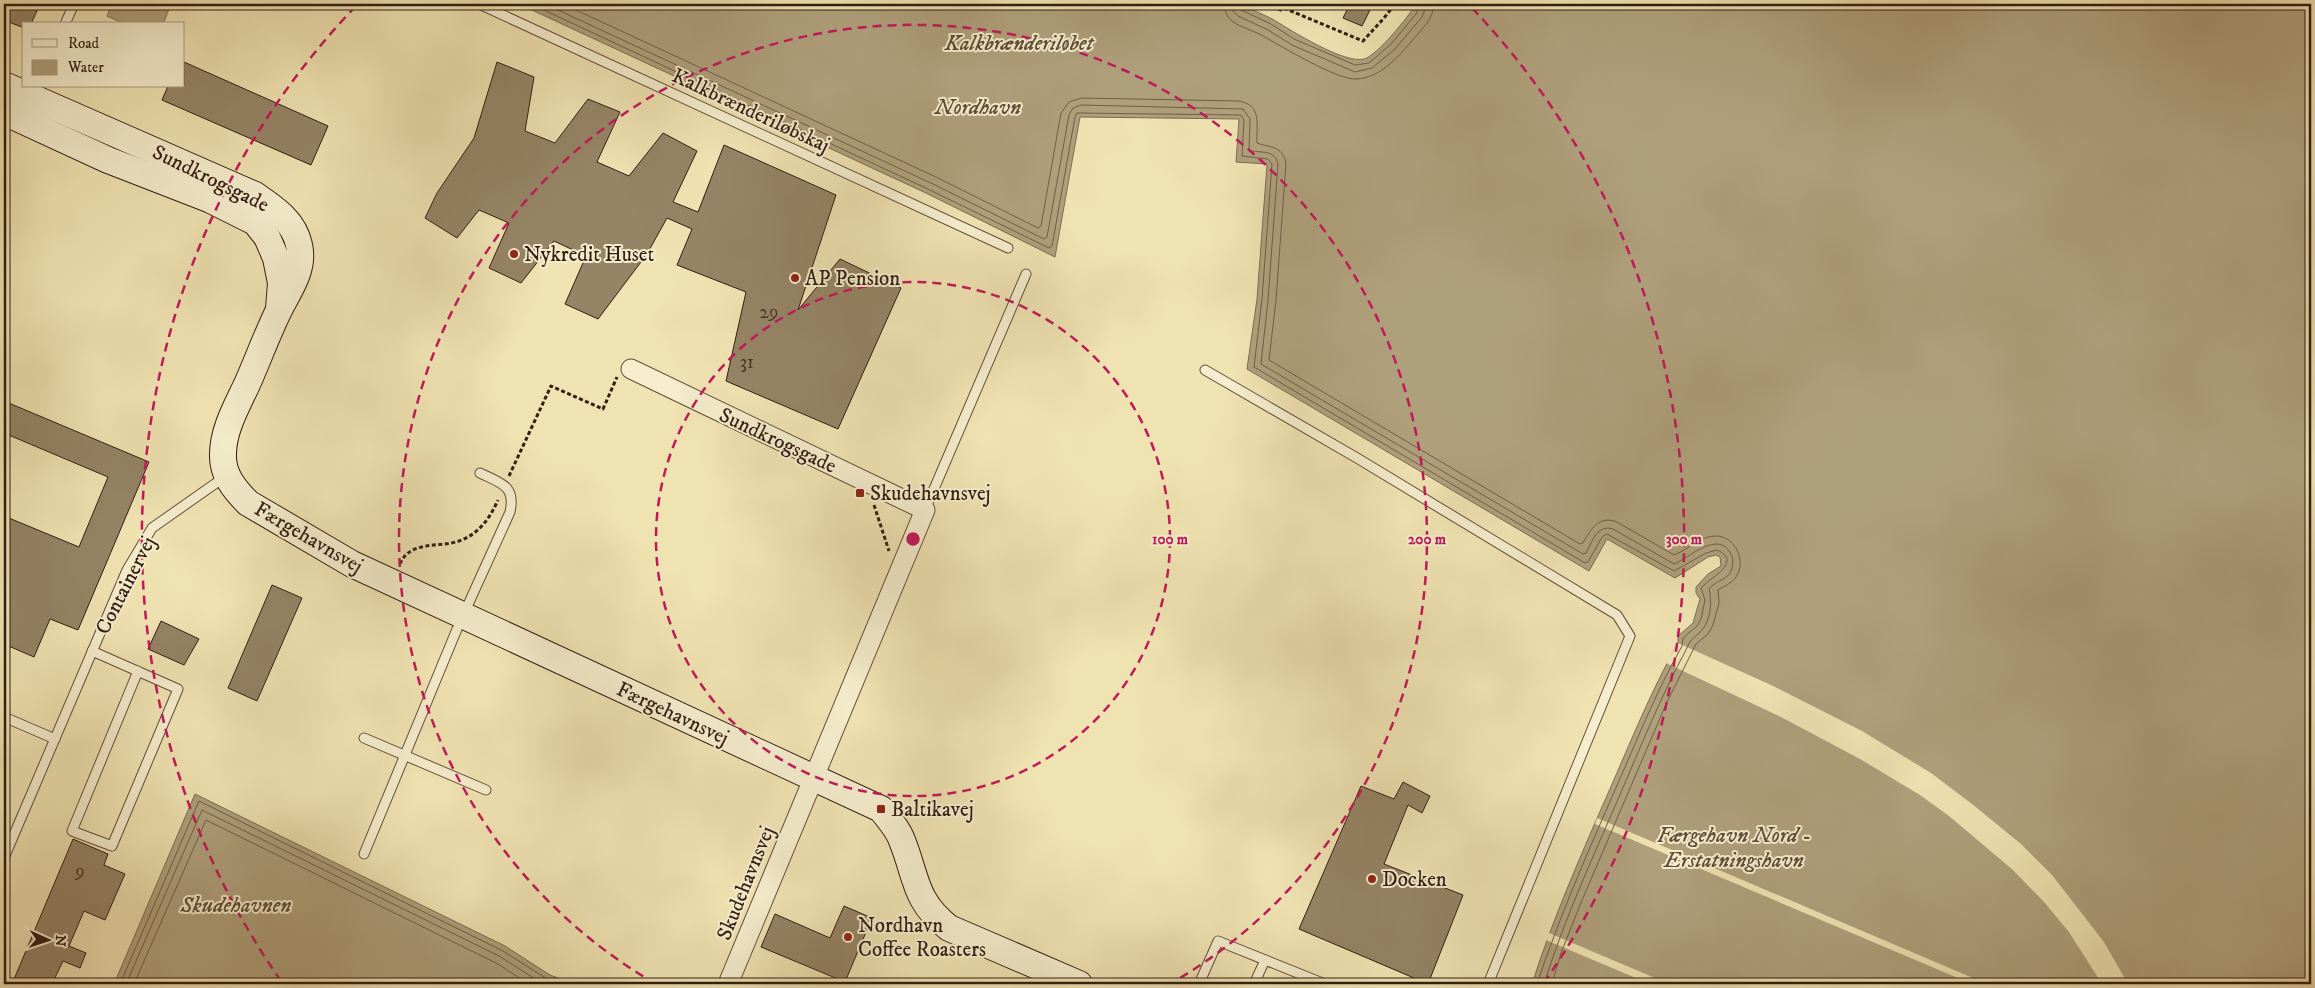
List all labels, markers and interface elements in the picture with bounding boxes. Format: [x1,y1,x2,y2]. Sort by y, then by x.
legend [22,22,185,88]
water label: Kalkbrænderiløbet [944,30,1095,57]
text: Road [68,34,100,53]
text: Water [67,58,104,77]
street label: Kalkbrænderiløbskaj [668,63,834,159]
water label: Nordhavn [933,94,1021,121]
street label: Sundkrogsgade [148,139,273,218]
place label: Nykredit Huset [524,242,655,268]
marker: Nykredit Huset [508,248,520,260]
place label: AP Pension [805,266,900,292]
marker: AP Pension [789,272,801,284]
house number: 29 [760,301,778,324]
house number: 31 [740,351,754,374]
street label: Sundkrogsgade [715,402,841,480]
place label: Skudehavnsvej [870,481,991,507]
marker: Skudehavnsvej [854,487,866,499]
street label: Færgehavnsvej [250,496,367,579]
centre of rings [904,530,922,548]
text: 100 m [1152,530,1189,549]
text: 200 m [1408,530,1447,549]
text: 300 m [1666,530,1703,549]
street label: Containervej [90,532,162,639]
street label: Færgehavnsvej [612,677,733,751]
place label: Baltikavej [891,797,974,823]
marker: Baltikavej [875,803,887,815]
water label: Færgehavn Nord - Erstatningshavn [1657,822,1811,874]
street label: Skudehavnsvej [711,823,781,944]
house number: 9 [74,860,85,883]
place label: Docken [1382,867,1447,893]
marker: Docken [1366,873,1378,885]
water label: Skudehavnen [180,892,291,919]
place label: Nordhavn Coffee Roasters [858,913,986,963]
north arrow [22,916,72,966]
marker: Nordhavn Coffee Roasters [842,931,854,943]
text: N [51,934,69,947]

